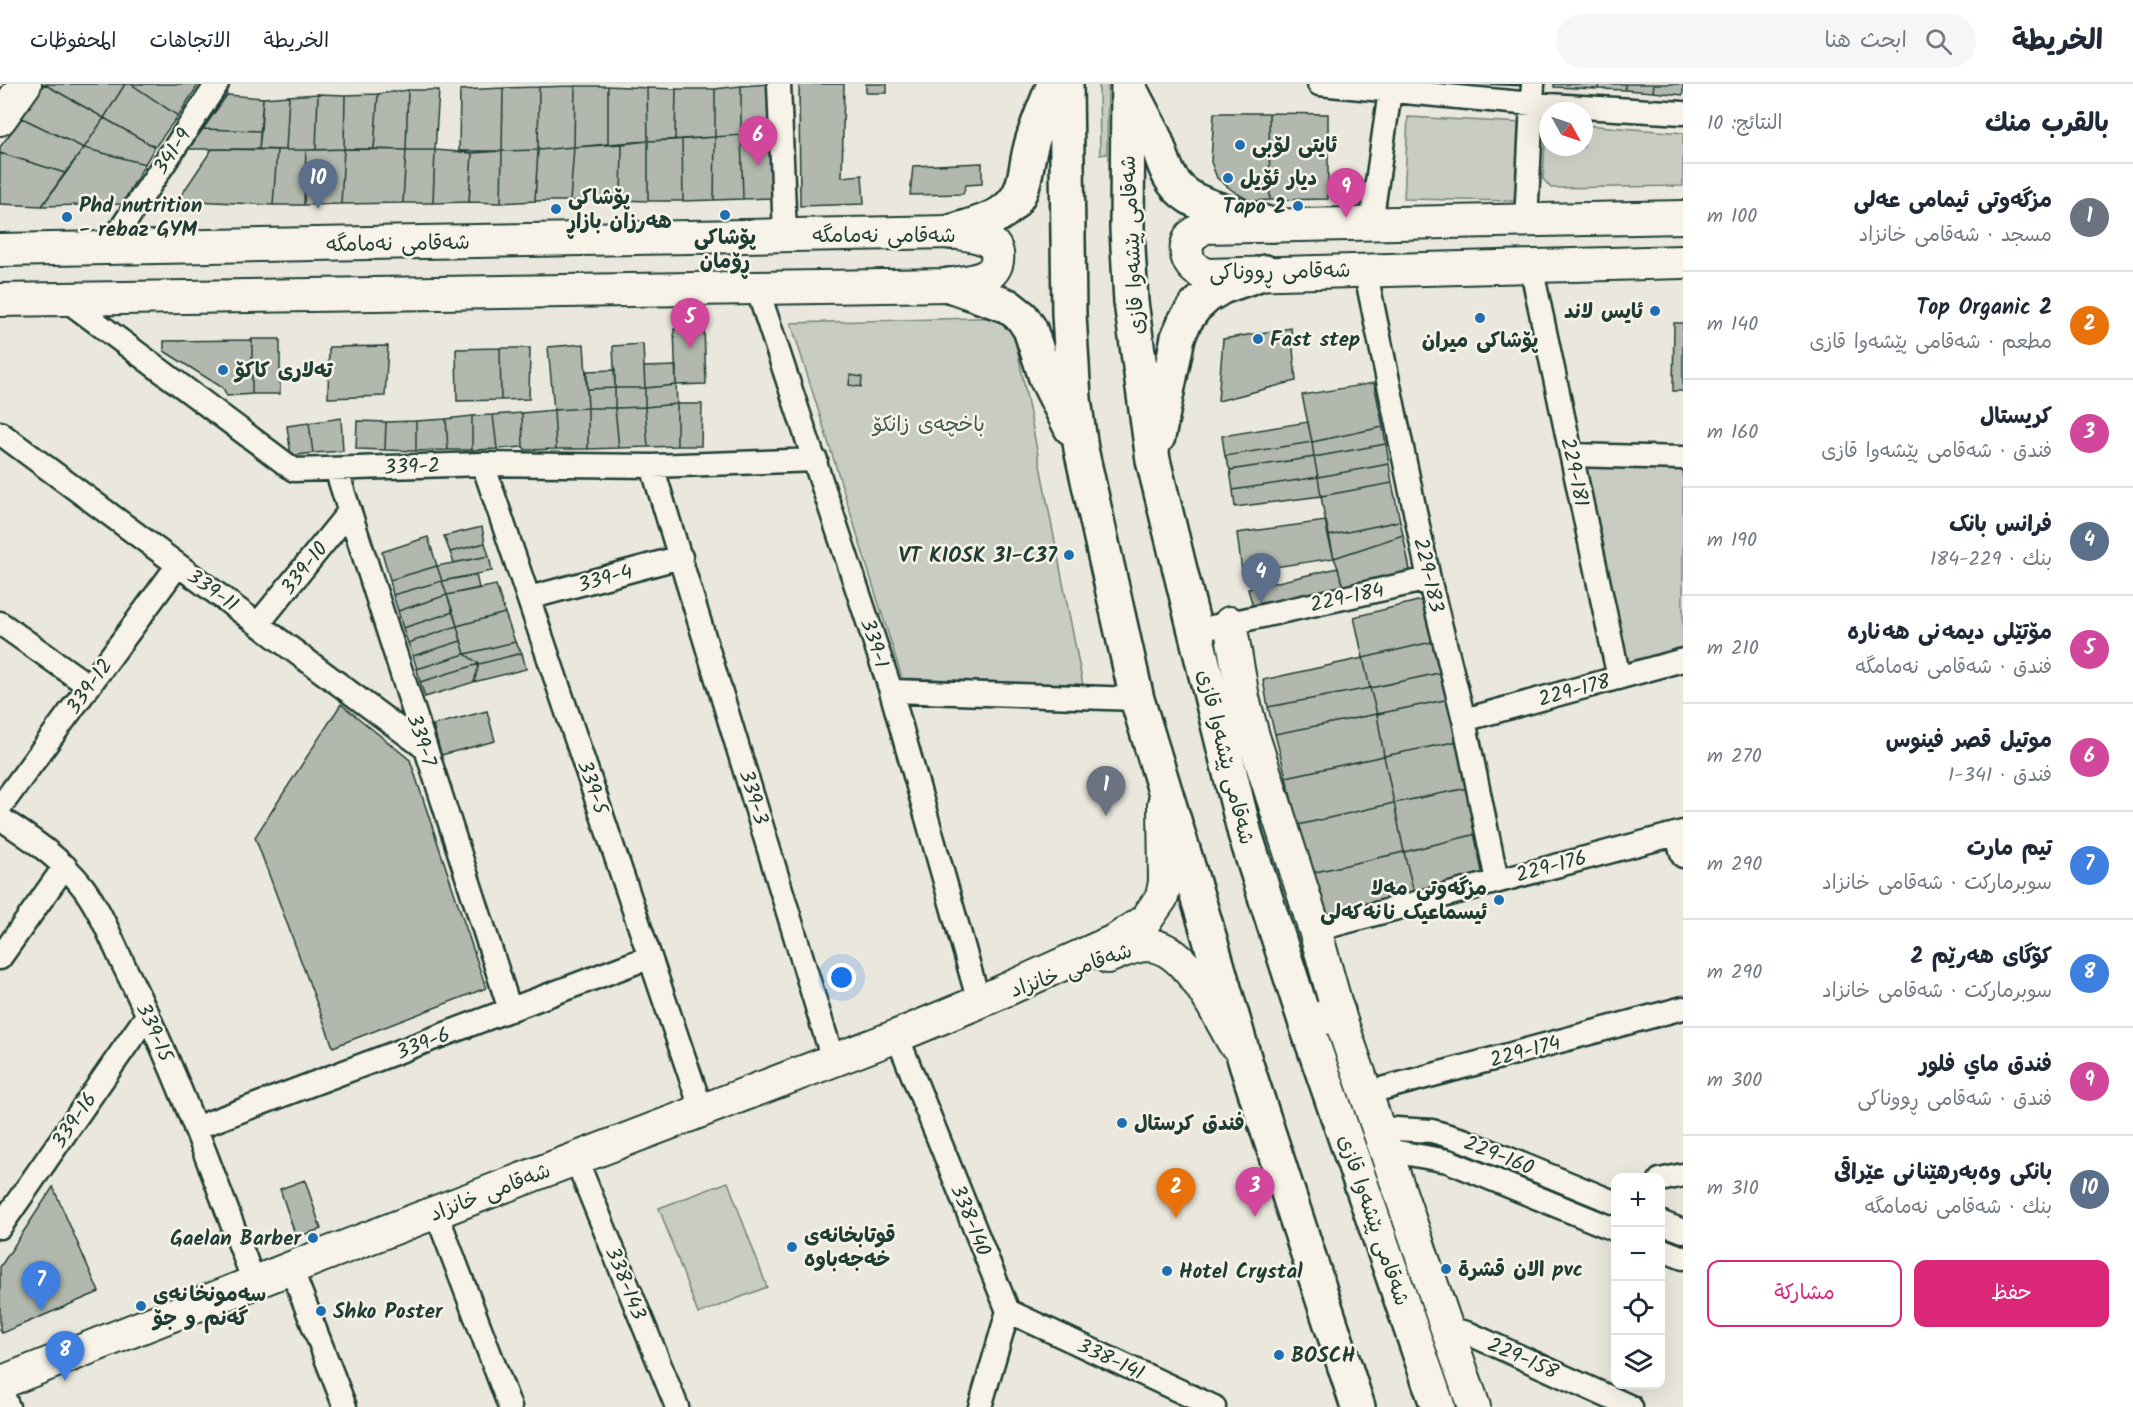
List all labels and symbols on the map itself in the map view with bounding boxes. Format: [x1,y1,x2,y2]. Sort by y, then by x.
north arrow [1539,102,1593,156]
pin: 6 [738,116,777,166]
street label: 341-9 [146,122,201,182]
place label: ئایتی لۆبی [1252,130,1338,163]
marker: ئایتی لۆبی [1233,138,1247,152]
street label: شەقامی پێشەوا قازی [1112,154,1155,335]
pin: 10 [298,160,338,209]
place label: دیار ئۆیل [1240,163,1317,196]
pin: 9 [1326,168,1366,218]
marker: دیار ئۆیل [1221,171,1235,185]
place label: پۆشاکی هەرزان بازاڕ [566,182,672,239]
place label: Phd nutrition - rebaz GYM [79,190,202,247]
place label: Tapo 2 [1223,191,1286,224]
marker: Tapo 2 [1291,199,1305,213]
marker: پۆشاکی هەرزان بازاڕ [549,202,563,216]
marker: پۆشاکی ڕۆمان [718,208,732,222]
marker: Phd nutrition - rebaz GYM [60,210,74,224]
street label: شەقامی نەمامگە [812,220,956,253]
place label: پۆشاکی ڕۆمان [694,222,756,279]
street label: شەقامی نەمامگە [326,227,470,262]
street label: شەقامی ڕووناکی [1209,255,1351,290]
place label: ئایس لاند [1564,296,1644,329]
pin: 5 [670,298,710,348]
marker: ئایس لاند [1648,304,1662,318]
marker: پۆشاکی ميران [1473,311,1487,325]
place label: Fast step [1270,324,1360,357]
place label: پۆشاکی ميران [1422,325,1538,358]
marker: Fast step [1251,332,1265,346]
place label: تەلاری کاکۆ [233,355,333,388]
marker: تەلاری کاکۆ [216,363,230,377]
park label: باخچەی زانکۆ [871,409,985,442]
street label: 229-181 [1550,435,1597,510]
street label: 339-2 [383,450,441,485]
street label: 339-10 [273,535,337,603]
street label: 229-183 [1403,535,1452,616]
place label: VT KIOSK 31-C37 [899,540,1058,573]
marker: VT KIOSK 31-C37 [1062,548,1076,562]
pin: 4 [1242,554,1280,603]
street label: 339-4 [574,556,636,603]
street label: 339-11 [179,561,245,621]
street label: 229-184 [1307,575,1387,622]
street label: 339-1 [850,614,897,673]
street label: 339-12 [58,652,122,722]
street label: شەقامی پێشەوا قازی [1187,666,1262,848]
street label: 229-178 [1535,666,1614,717]
street label: 339-7 [397,710,445,772]
street label: 339-5 [567,756,617,821]
street label: 339-3 [729,766,777,829]
pin: 1 [1086,766,1126,816]
street label: 229-176 [1512,842,1591,893]
place label: مزگەوتی مەلا ئیسماعیک نانەکەلی [1320,873,1488,930]
marker: مزگەوتی مەلا ئیسماعیک نانەکەلی [1492,893,1506,907]
street label: شەقامی خانزاد [1006,935,1137,1008]
your location [827,963,856,992]
street label: 339-15 [126,998,182,1069]
street label: 339-6 [392,1019,455,1070]
street label: 229-174 [1486,1027,1564,1078]
street label: 339-16 [44,1086,107,1156]
place label: فندق کرستال [1134,1108,1245,1141]
marker: فندق کرستال [1115,1116,1129,1130]
street label: 229-160 [1458,1127,1538,1185]
street label: شەقامی پێشەوا قازی [1328,1130,1417,1311]
street label: شەقامی خانزاد [425,1155,556,1232]
pin: 2 [1156,1168,1196,1218]
pin: 3 [1236,1168,1274,1217]
street label: 338-140 [940,1180,999,1261]
place label: قوتابخانەی خەجەباوە [804,1220,896,1277]
place label: Gaelan Barber [170,1223,302,1256]
marker: Gaelan Barber [306,1231,320,1245]
marker: قوتابخانەی خەجەباوە [785,1240,799,1254]
street label: 338-143 [595,1242,654,1325]
place label: الان قشرة pvc [1458,1254,1583,1287]
place label: Hotel Crystal [1179,1256,1303,1289]
pin: 7 [22,1262,60,1311]
marker: الان قشرة pvc [1439,1262,1453,1276]
marker: Hotel Crystal [1160,1264,1174,1278]
place label: سەمونخانەی گەنم و جۆ [151,1279,266,1336]
place label: Shko Poster [333,1296,444,1329]
marker: سەمونخانەی گەنم و جۆ [134,1299,148,1313]
marker: Shko Poster [314,1304,328,1318]
street label: 229-158 [1482,1329,1564,1390]
street label: 338-141 [1071,1330,1150,1390]
pin: 8 [46,1332,84,1381]
place label: BOSCH [1291,1340,1356,1373]
marker: BOSCH [1272,1348,1286,1362]

